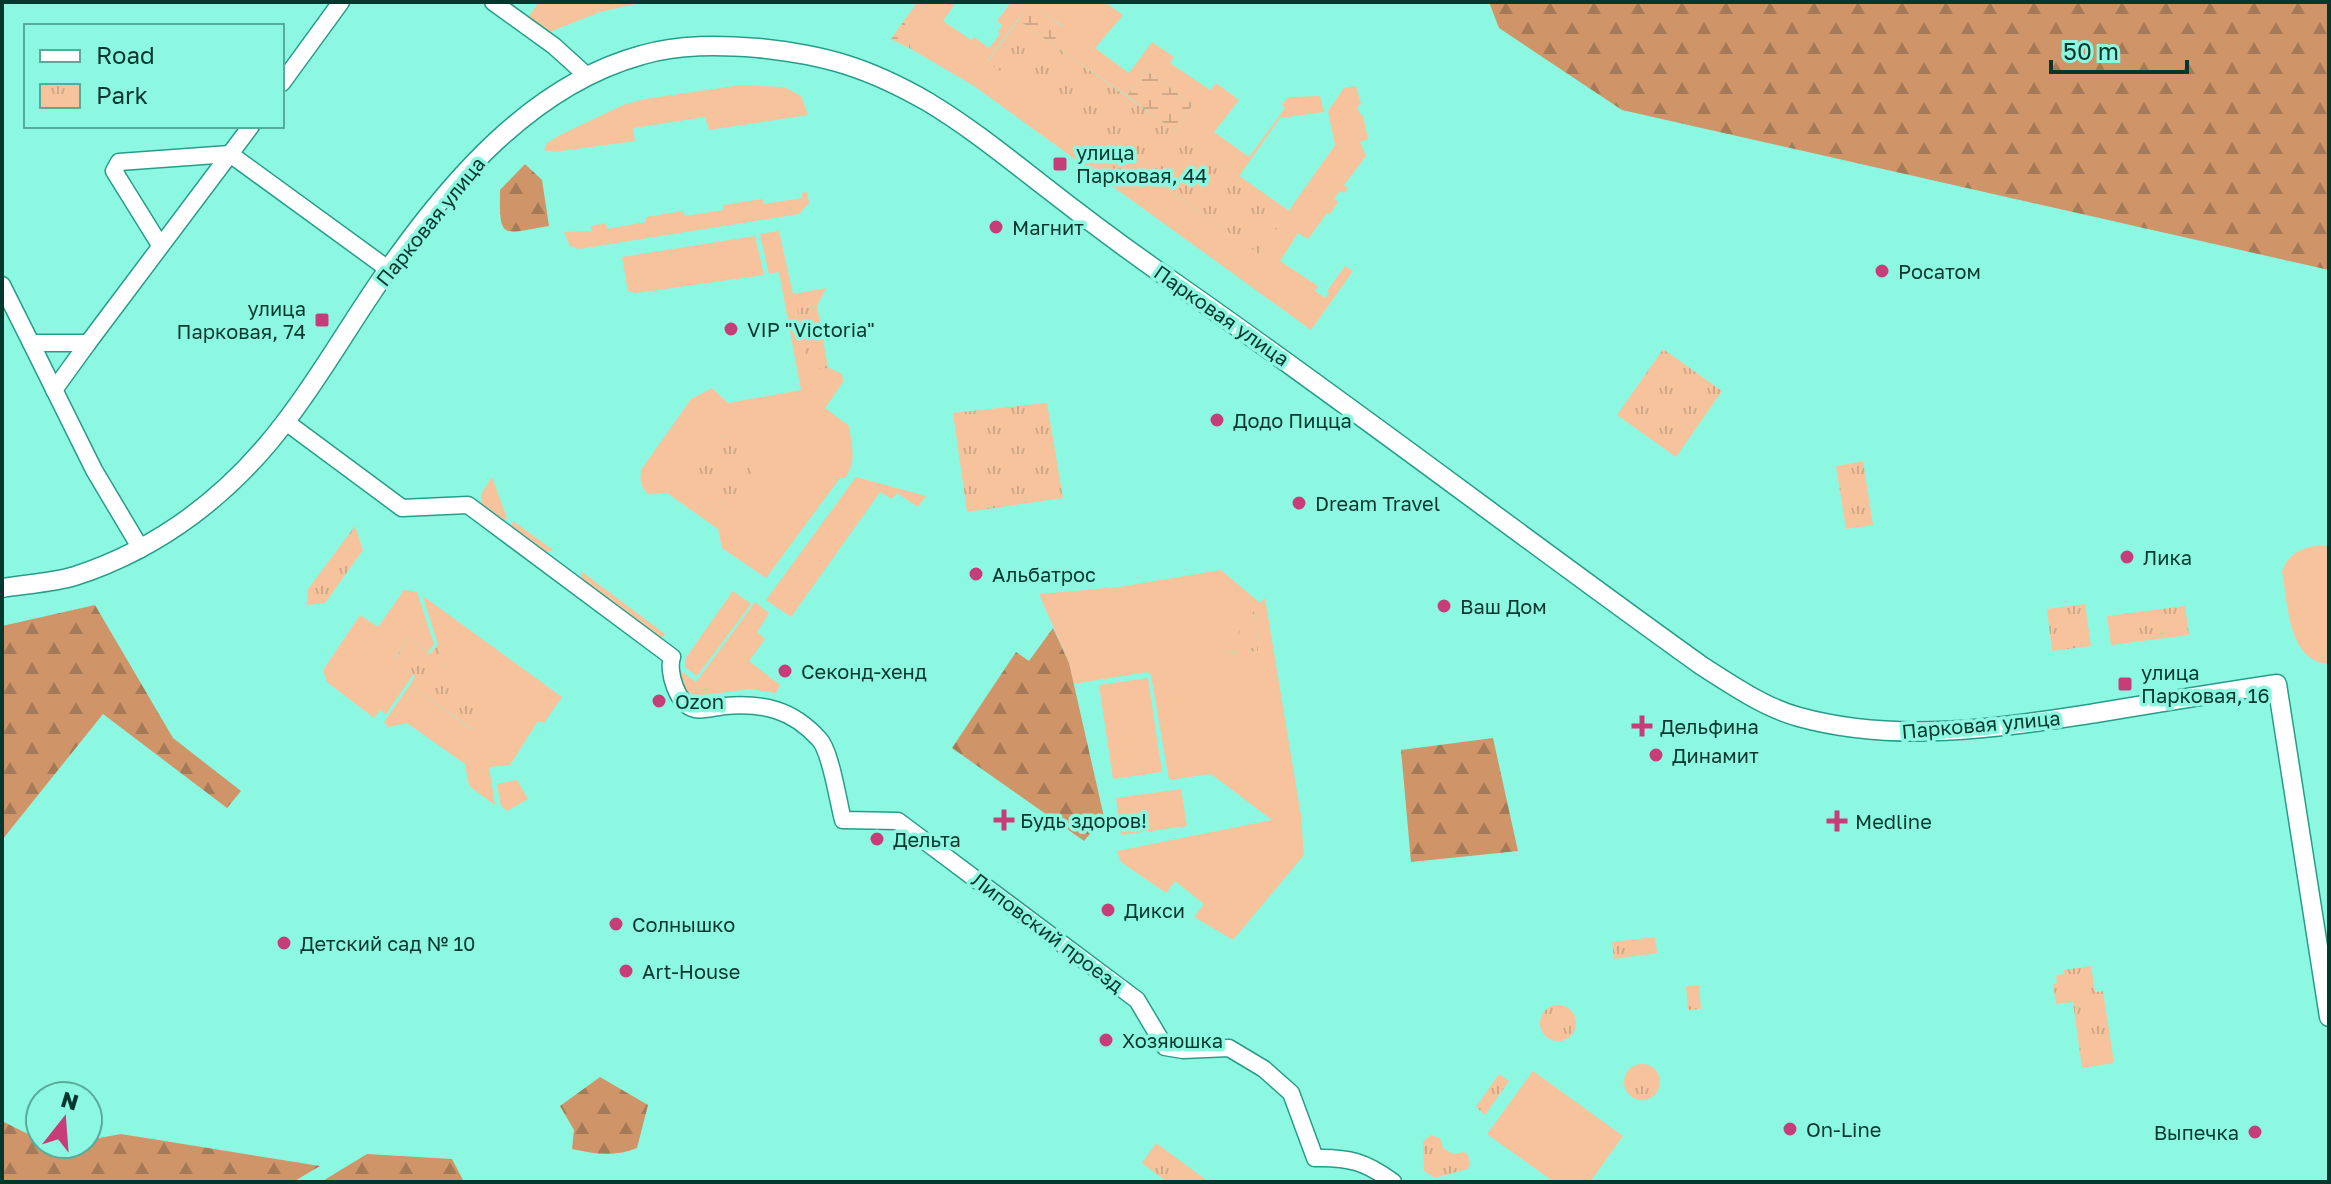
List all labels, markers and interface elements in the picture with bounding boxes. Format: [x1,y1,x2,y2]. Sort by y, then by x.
legend [24,24,284,128]
scale bar [2051,24,2187,74]
text: 50 m [2063,36,2119,65]
text: Road [96,40,155,69]
text: Park [96,80,148,109]
place label: улица Парковая, 44 [1076,140,1207,187]
street label: Парковая улица [371,152,489,290]
marker: улица Парковая, 44 [1051,155,1069,173]
place label: Магнит [1012,215,1084,239]
marker: Магнит [987,218,1005,236]
street label: Парковая улица [1150,259,1294,371]
place label: Росатом [1898,259,1981,283]
marker: Росатом [1873,262,1891,280]
place label: улица Парковая, 74 [177,296,306,343]
marker: улица Парковая, 74 [313,311,331,329]
place label: VIP "Victoria" [747,317,875,341]
marker: VIP "Victoria" [722,320,740,338]
place label: Додо Пицца [1233,408,1352,432]
marker: Додо Пицца [1208,411,1226,429]
place label: Dream Travel [1315,491,1440,515]
marker: Dream Travel [1290,494,1308,512]
place label: Лика [2143,545,2192,569]
marker: Лика [2118,548,2136,566]
place label: Альбатрос [992,562,1096,586]
marker: Альбатрос [967,565,985,583]
place label: Ваш Дом [1460,594,1547,618]
marker: Ваш Дом [1435,597,1453,615]
place label: Секонд-хенд [801,659,927,683]
place label: улица Парковая, 16 [2141,660,2270,707]
marker: Секонд-хенд [776,662,794,680]
marker: улица Парковая, 16 [2116,675,2134,693]
place label: Ozon [675,689,724,713]
marker: Ozon [650,692,668,710]
street label: Парковая улица [1901,705,2061,743]
place label: Дельфина [1660,714,1759,738]
marker: Дельфина [1631,715,1653,737]
place label: Динамит [1672,743,1759,767]
marker: Динамит [1647,746,1665,764]
place label: Будь здоров! [1020,808,1147,832]
place label: Medline [1855,809,1932,833]
marker: Medline [1826,810,1848,832]
marker: Будь здоров! [995,811,1013,829]
place label: Дельта [893,827,961,851]
marker: Дельта [868,830,886,848]
street label: Липовский проезд [967,867,1129,997]
place label: Дикси [1124,898,1185,922]
marker: Дикси [1099,901,1117,919]
place label: Солнышко [632,912,735,936]
marker: Солнышко [607,915,625,933]
place label: Детский сад № 10 [300,931,476,955]
marker: Детский сад № 10 [275,934,293,952]
place label: Art-House [642,959,740,983]
marker: Art-House [617,962,635,980]
place label: Хозяюшка [1122,1028,1223,1052]
marker: Хозяюшка [1097,1031,1115,1049]
north arrow [24,1080,104,1160]
text: N [58,1085,82,1116]
place label: On-Line [1806,1117,1881,1141]
marker: On-Line [1781,1120,1799,1138]
place label: Выпечка [2154,1120,2239,1144]
marker: Выпечка [2246,1123,2264,1141]

